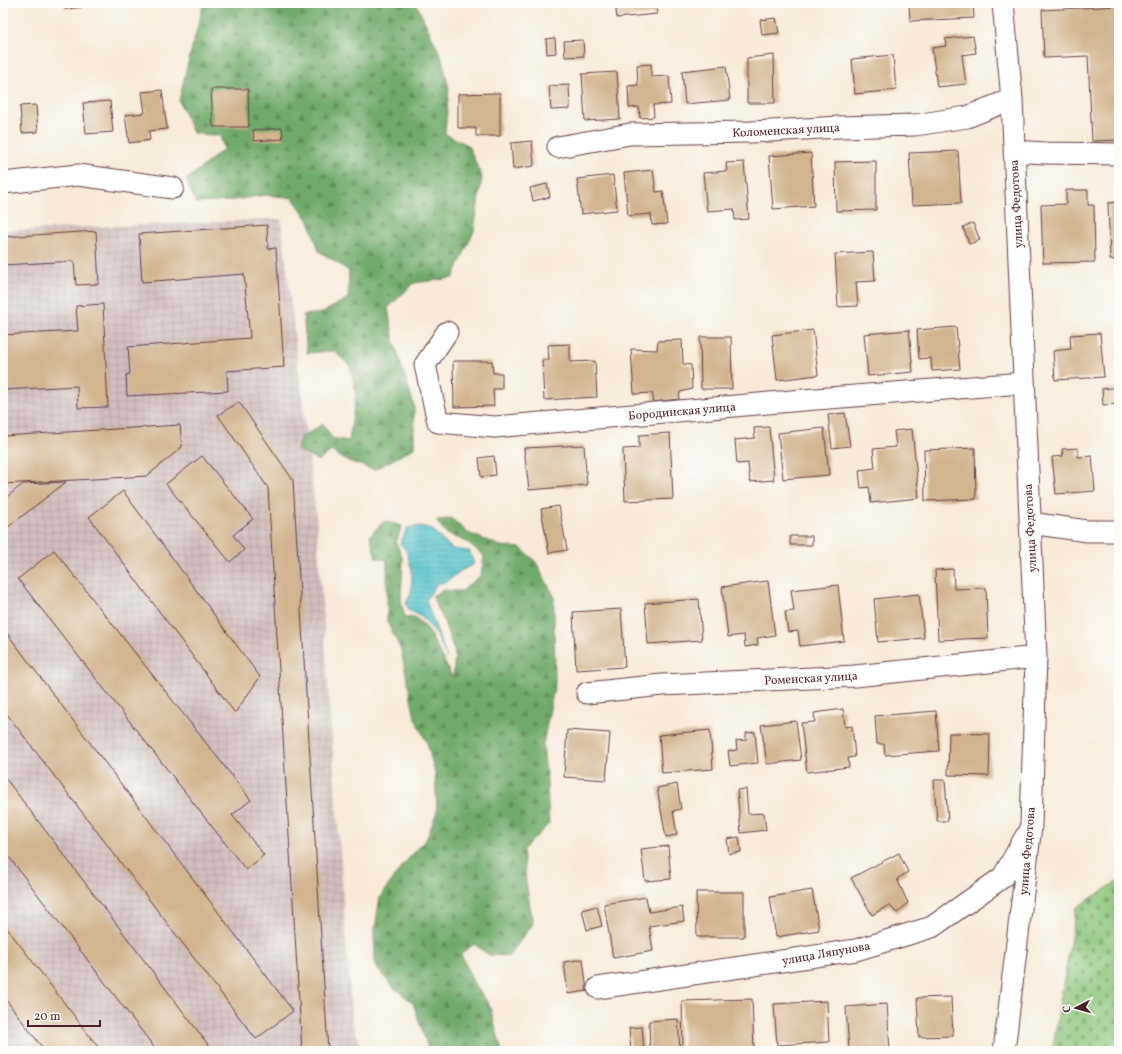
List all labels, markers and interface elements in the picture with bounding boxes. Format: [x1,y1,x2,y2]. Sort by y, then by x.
street label: Коломенская улица [732,120,840,142]
street label: улица Федотова [1007,159,1027,249]
street label: Бородинская улица [628,399,737,425]
street label: улица Федотова [1021,483,1041,573]
street label: Роменская улица [764,669,858,689]
street label: улица Федотова [1016,806,1040,896]
street label: улица Ляпунова [781,938,872,970]
north arrow [1056,988,1096,1028]
scale bar [28,1002,100,1028]
text: С [1060,1005,1075,1013]
text: 20 m [34,1009,61,1025]

